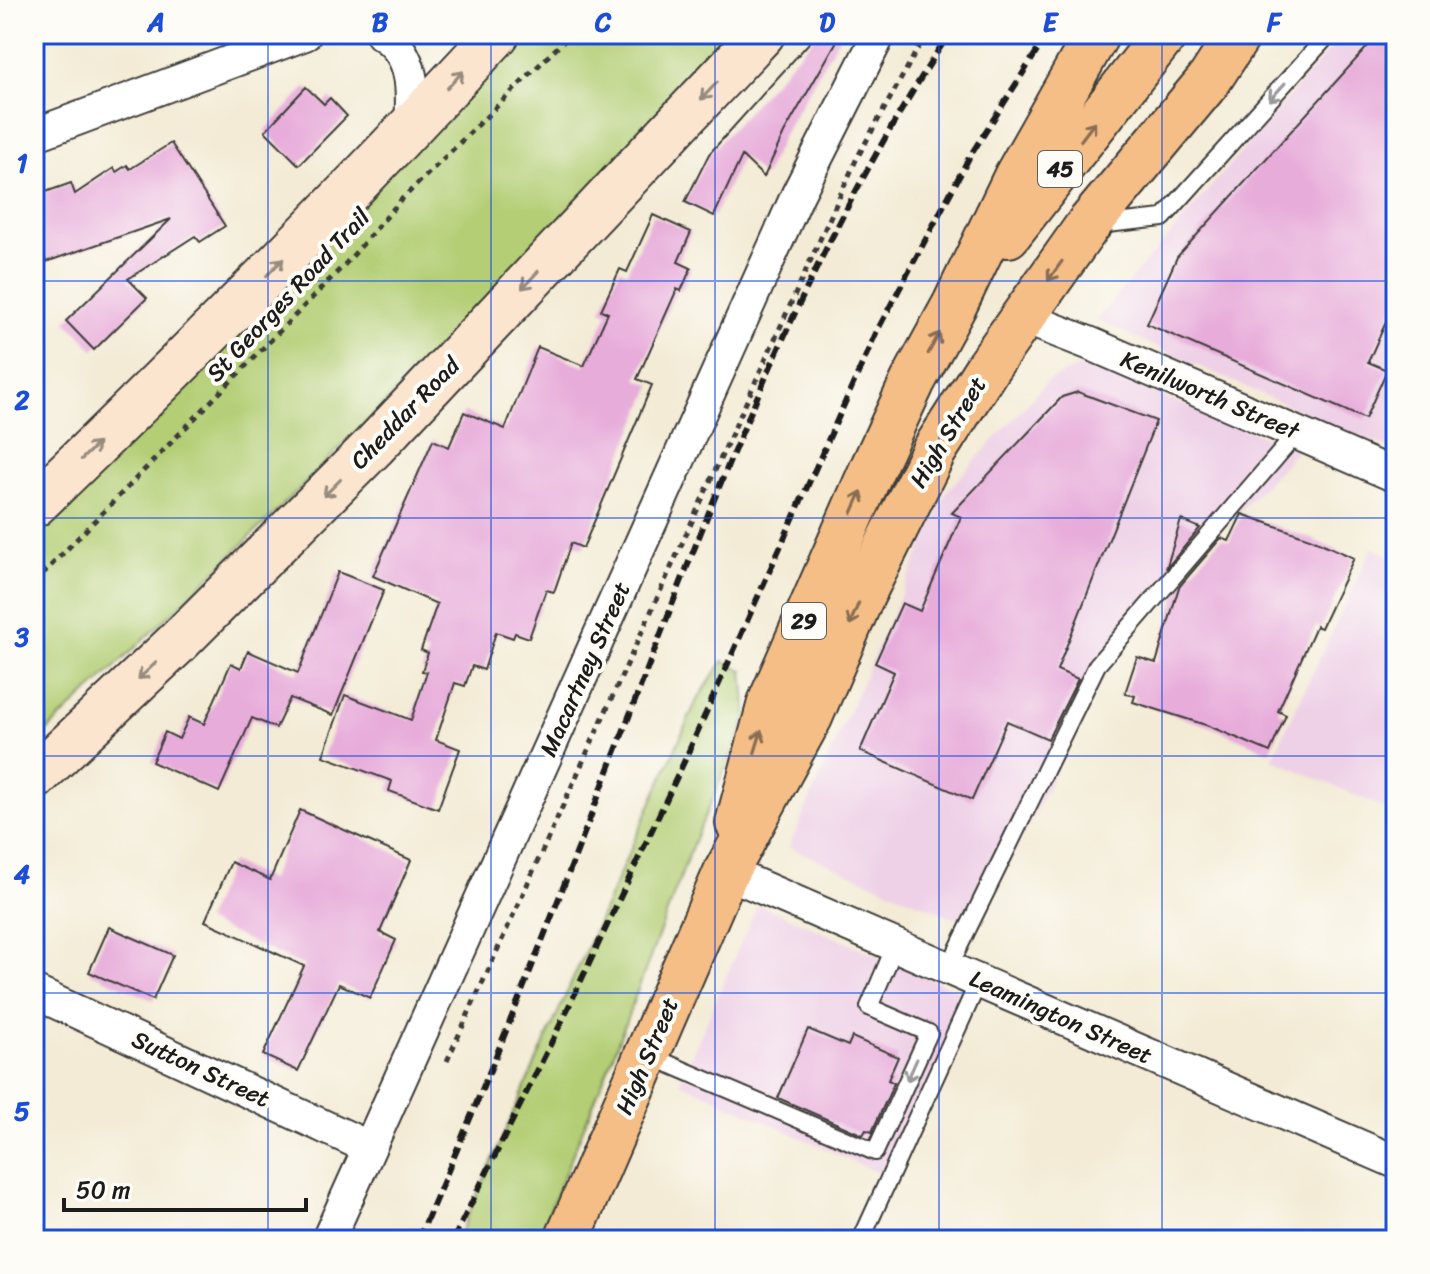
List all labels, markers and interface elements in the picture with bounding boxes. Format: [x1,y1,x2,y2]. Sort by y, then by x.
text: A [146,0,165,45]
text: B [372,0,389,45]
text: C [594,0,612,45]
text: D [819,0,835,45]
text: E [1043,0,1060,45]
text: F [1266,0,1283,45]
one-way arrow [445,70,464,90]
one-way arrow [699,81,718,101]
one-way arrow [1267,82,1286,102]
one-way arrow [1080,121,1097,142]
text: 1 [16,140,28,186]
road number: 45 [1038,151,1082,187]
street label: St Georges Road Trail [195,197,381,392]
one-way arrow [265,258,284,278]
one-way arrow [1047,260,1064,281]
one-way arrow [521,270,540,290]
one-way arrow [927,331,943,355]
street label: Kenilworth Street [1114,338,1307,452]
street label: Cheddar Road [340,345,471,480]
street label: High Street [898,368,998,496]
text: 2 [13,377,30,423]
one-way arrow [80,441,100,460]
one-way arrow [322,478,341,498]
one-way arrow [850,490,865,514]
street label: Macartney Street [528,575,642,763]
one-way arrow [845,601,860,626]
road number: 29 [782,603,826,639]
text: 3 [14,614,30,660]
one-way arrow [137,662,157,681]
one-way arrow [751,729,766,755]
text: 4 [14,851,30,897]
street label: Leamington Street [963,958,1159,1076]
street label: High Street [603,991,691,1121]
street label: Sutton Street [125,1018,277,1120]
one-way arrow [904,1058,919,1082]
text: 5 [14,1088,30,1134]
scale bar [64,1162,306,1212]
text: 50 m [76,1169,131,1211]

